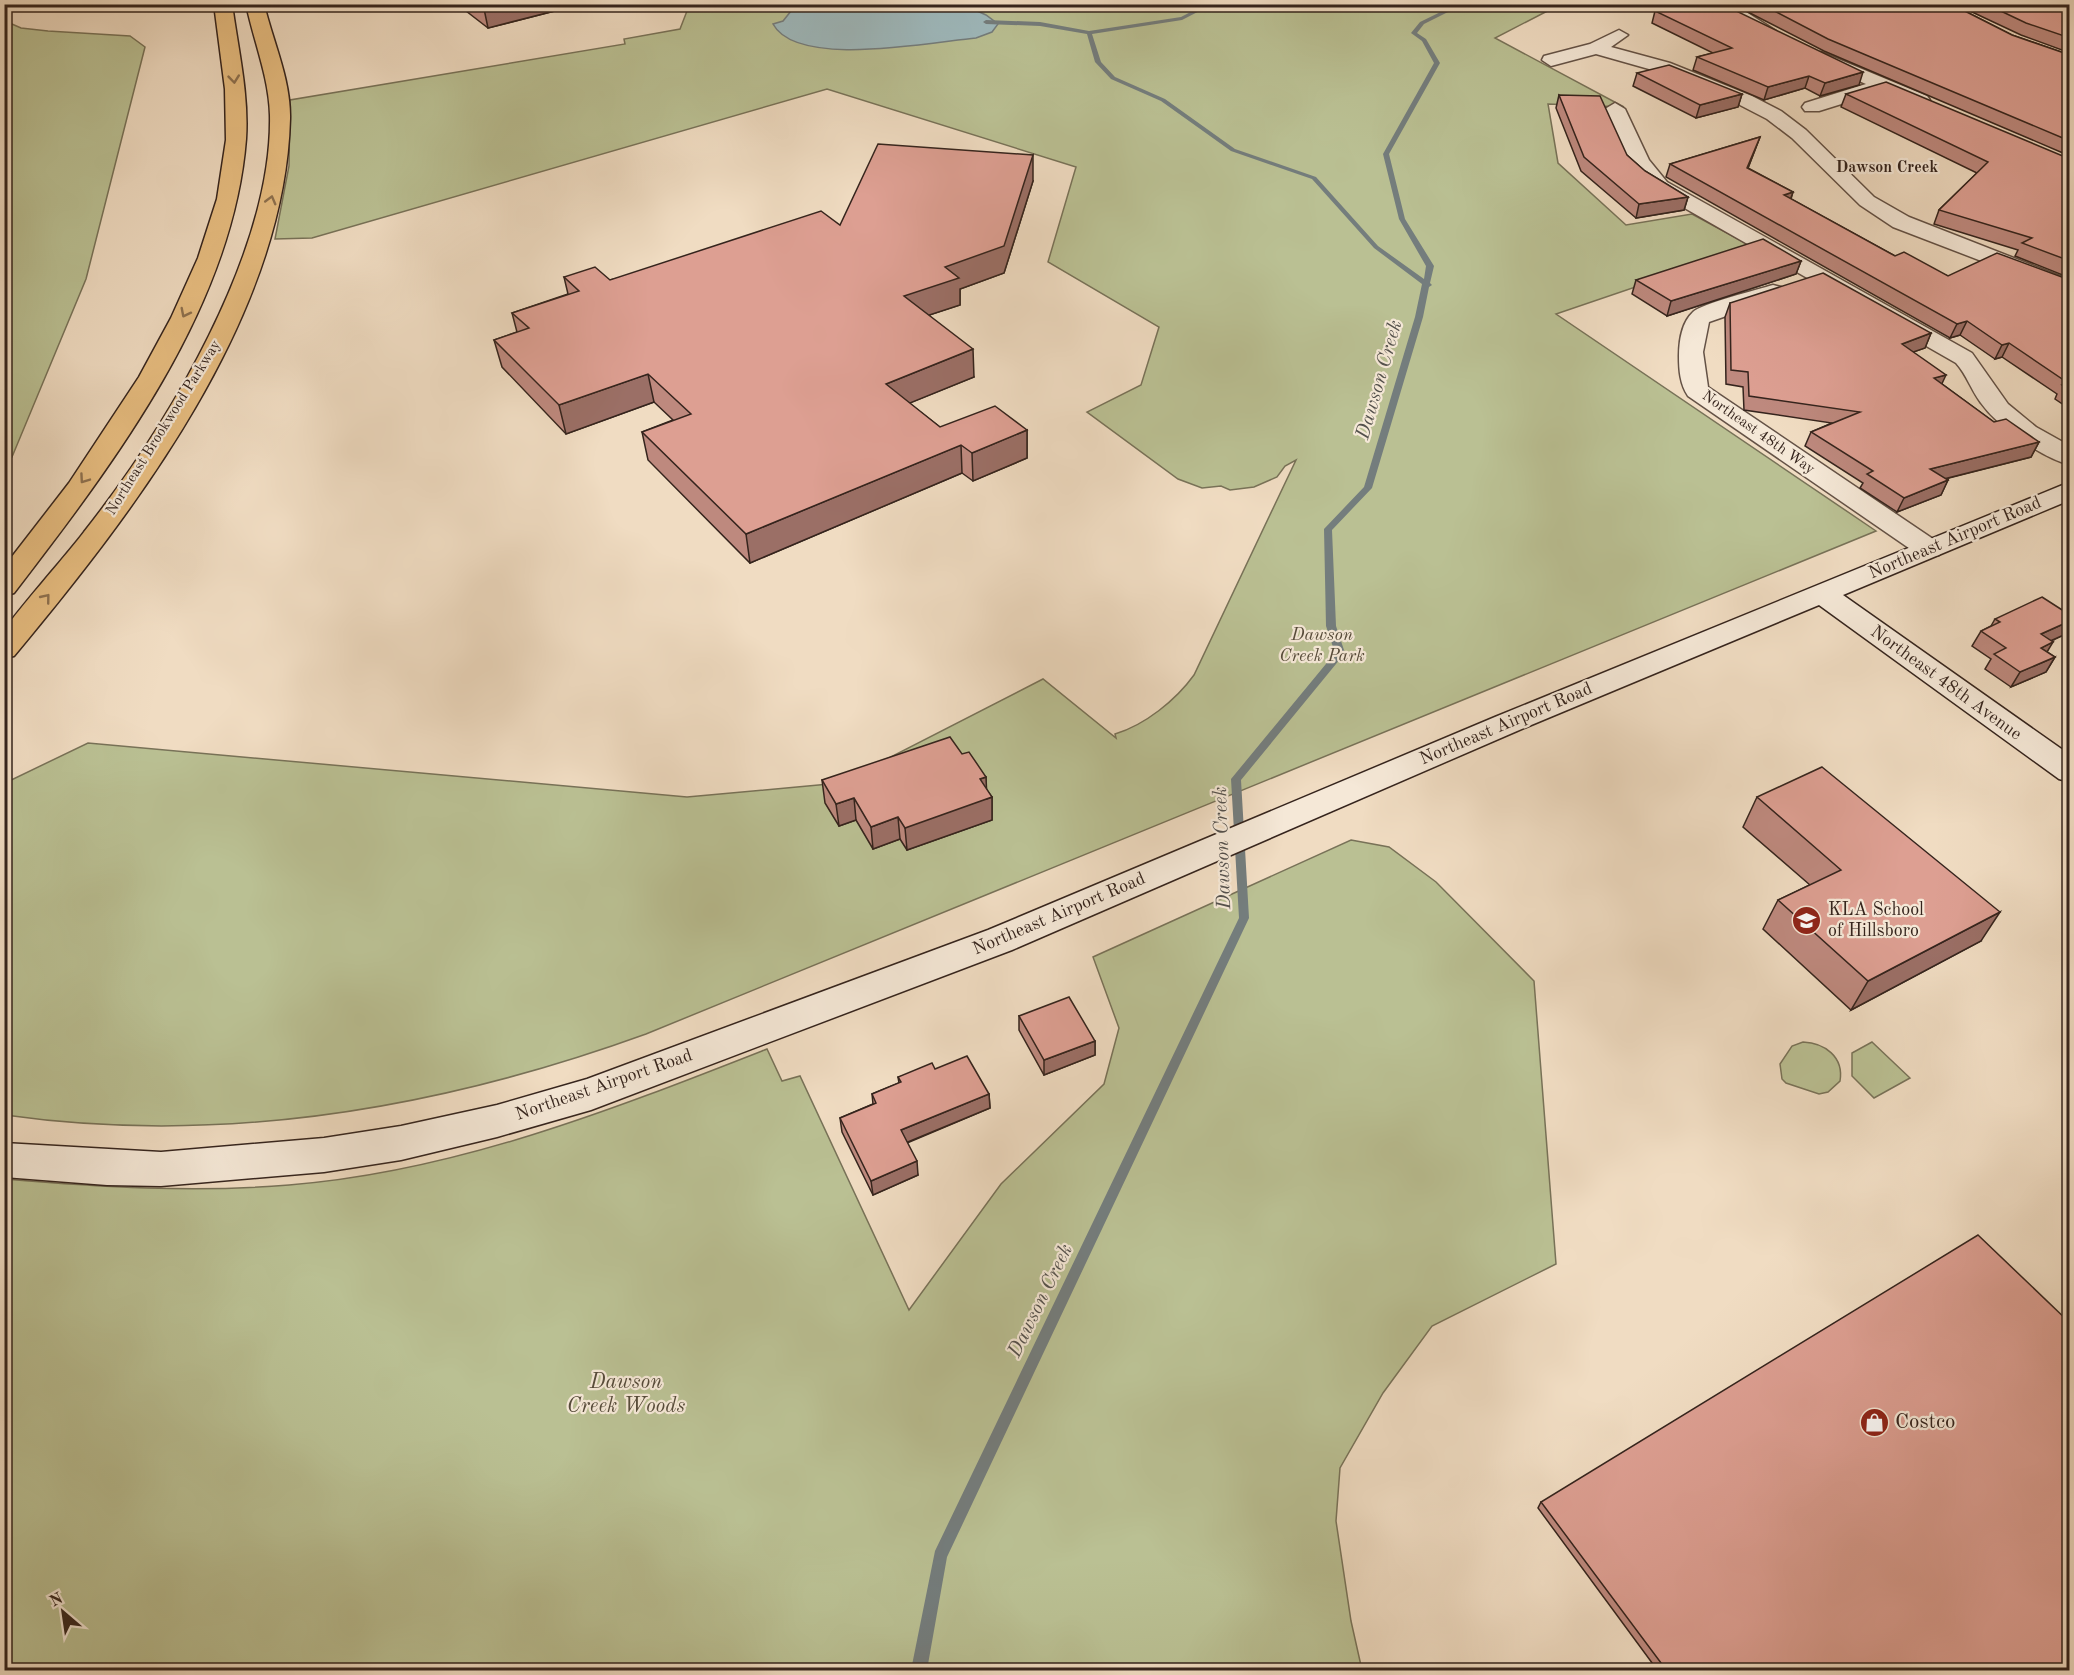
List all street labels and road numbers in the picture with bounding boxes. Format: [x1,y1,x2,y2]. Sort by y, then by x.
street label: Northeast Brookwood Parkway [104,338,224,518]
street label: Northeast 48th Way [1699,388,1817,478]
street label: Northeast Airport Road [1866,493,2044,583]
street label: Northeast 48th Avenue [1867,622,2025,744]
street label: Northeast Airport Road [1417,679,1595,769]
street label: Northeast Airport Road [970,869,1148,959]
street label: Northeast Airport Road [513,1046,695,1124]

